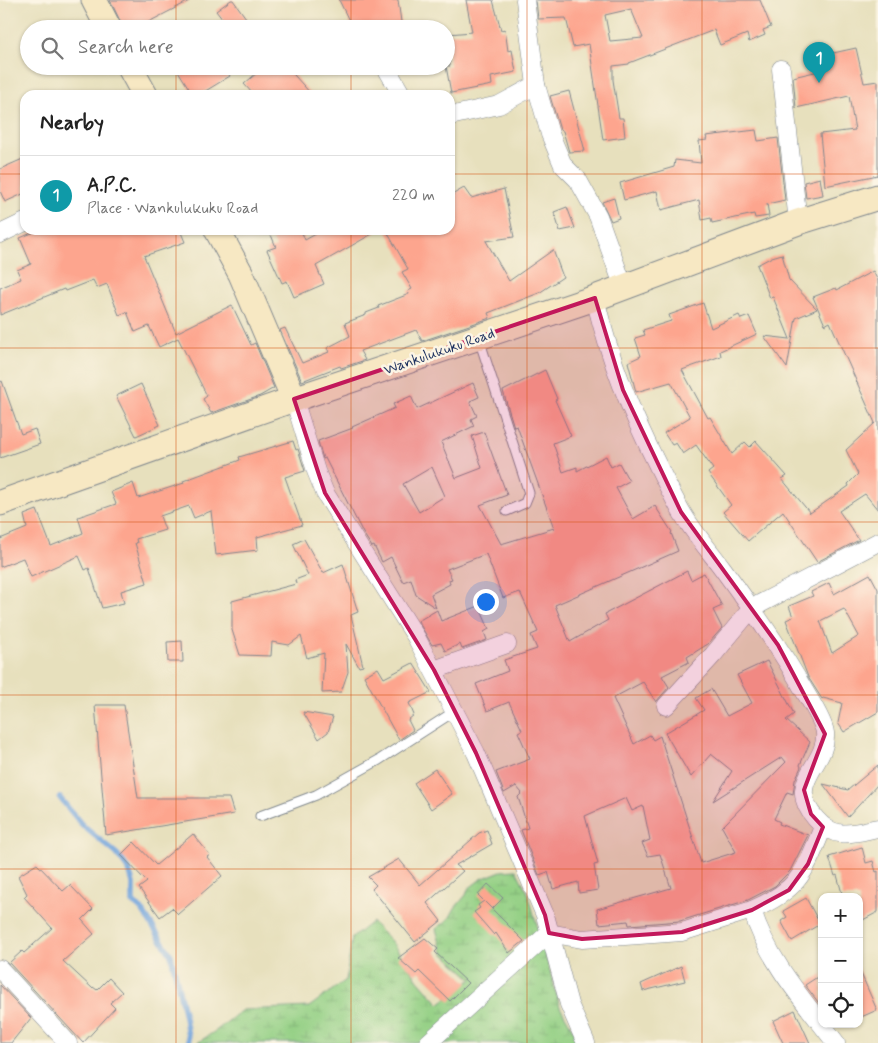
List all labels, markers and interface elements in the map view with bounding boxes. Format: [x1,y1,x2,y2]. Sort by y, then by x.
search box [20,20,455,75]
icon: search [38,34,66,62]
text: Search here [78,35,174,60]
pin: 1 [803,42,835,83]
text: Nearby [40,109,104,137]
text: A.P.C. [87,173,136,198]
text: 1 [52,185,60,206]
text: 220 m [392,185,435,206]
text: Place · Wankulukuku Road [87,198,258,219]
street label: Wankulukuku Road [381,324,497,380]
your location [473,589,499,615]
map controls [818,893,863,1028]
button: + [818,893,863,938]
button: − [818,938,863,983]
button: locate [818,983,863,1028]

